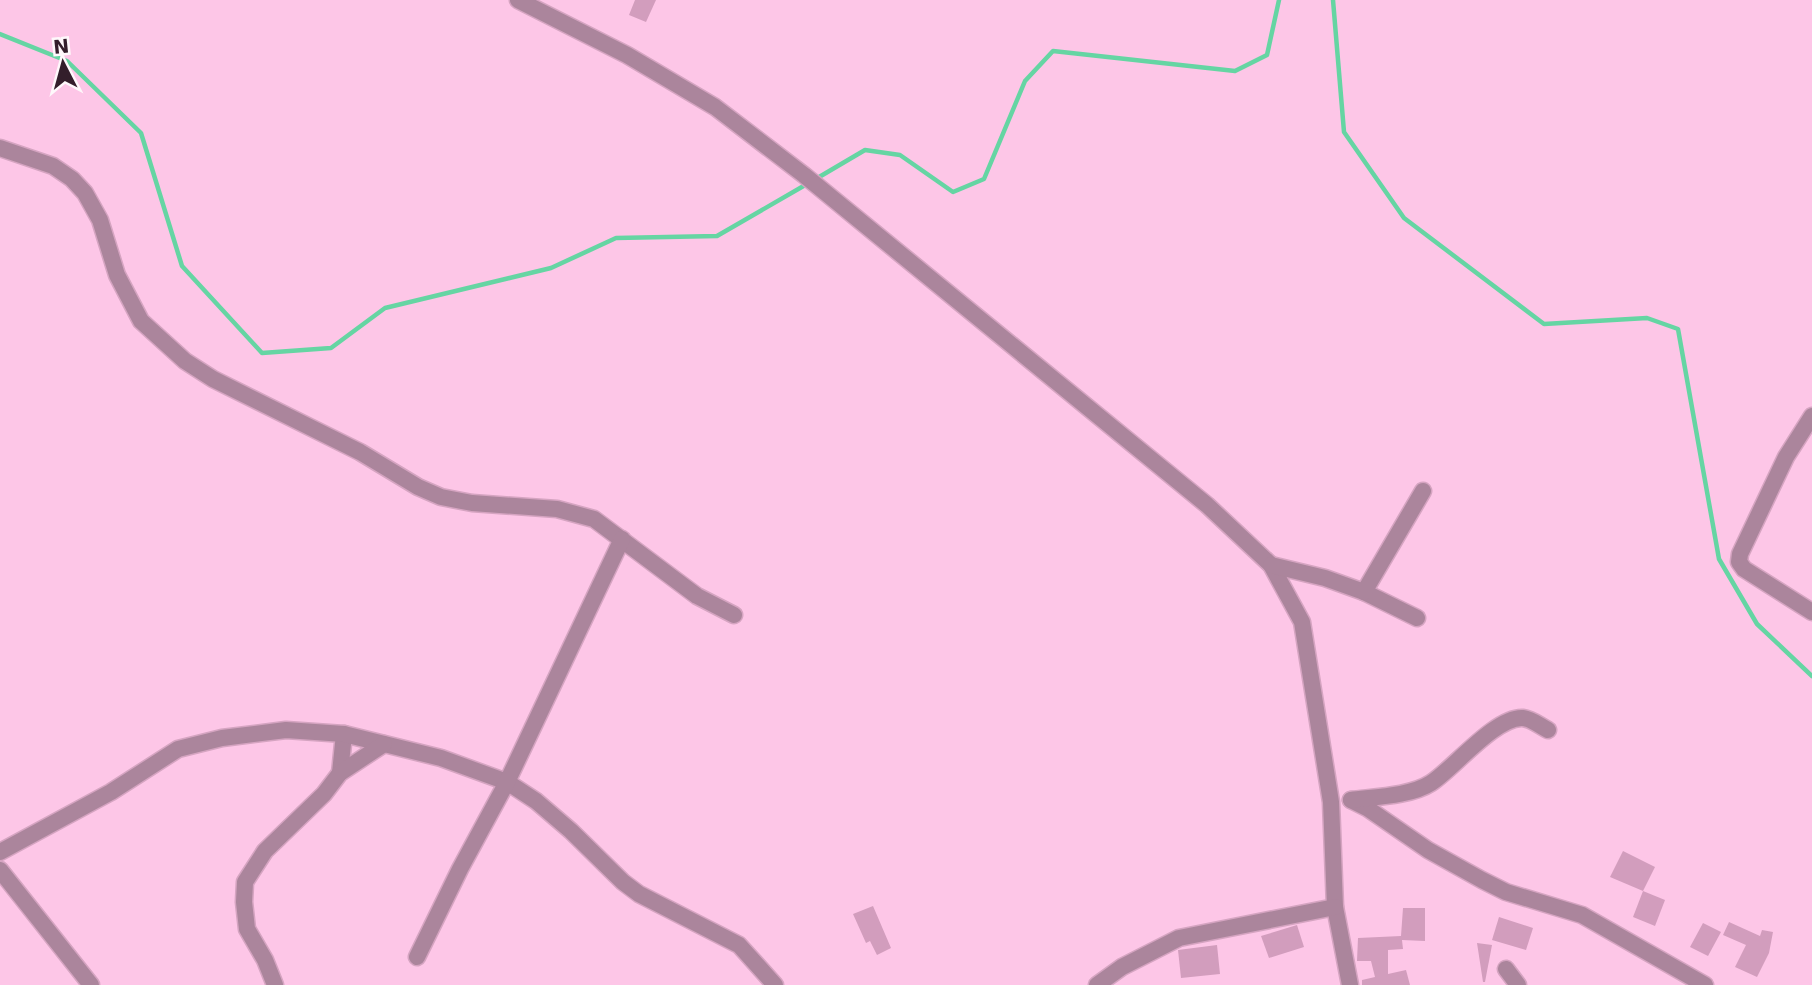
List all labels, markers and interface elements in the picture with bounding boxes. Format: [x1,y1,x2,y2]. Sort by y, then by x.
north arrow [28,28,98,98]
text: N [52,34,70,58]

